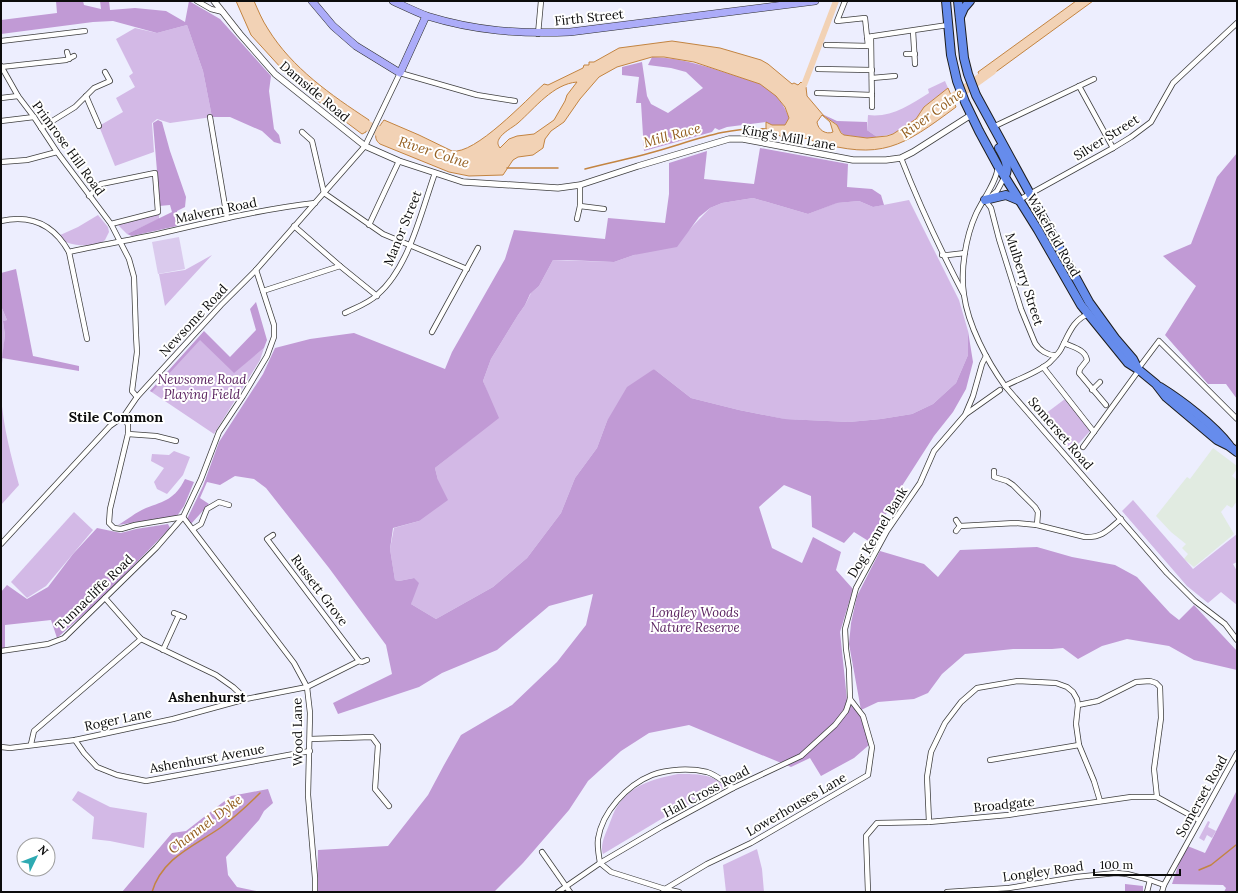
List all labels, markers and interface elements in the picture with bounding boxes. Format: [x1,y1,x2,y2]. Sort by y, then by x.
street label: Firth Street [554,5,625,30]
street label: Damside Road [276,57,353,126]
water label: River Colne [897,84,967,142]
street label: Primrose Hill Road [29,98,109,199]
street label: Silver Street [1070,111,1142,164]
water label: Mill Race [641,119,703,151]
street label: King's Mill Lane [741,121,837,154]
water label: River Colne [396,132,472,172]
street label: Manor Street [380,188,425,268]
street label: Wakefield Road [1023,191,1084,280]
street label: Malvern Road [174,194,259,227]
street label: Mulberry Street [1002,231,1048,328]
street label: Newsome Road [155,280,231,360]
park label: Newsome Road Playing Field [158,371,247,403]
street label: Somerset Road [1024,393,1097,473]
district label: Stile Common [69,408,163,426]
street label: Dog Kennel Bank [844,484,911,581]
street label: Tunnacliffe Road [52,551,137,634]
street label: Russett Grove [287,551,352,629]
park label: Longley Woods Nature Reserve [650,604,740,636]
district label: Ashenhurst [168,688,246,706]
street label: Wood Lane [288,698,307,766]
street label: Roger Lane [83,704,153,735]
street label: Ashenhurst Avenue [147,740,266,777]
street label: Somerset Road [1172,752,1231,840]
street label: Hall Cross Road [660,762,752,821]
street label: Lowerhouses Lane [743,769,849,840]
water label: Channel Dyke [164,790,246,858]
street label: Broadgate [973,793,1036,816]
north arrow [16,837,56,877]
text: N [35,842,52,858]
scale bar [1094,851,1180,877]
street label: Longley Road [1002,857,1085,886]
text: 100 m [1100,857,1133,872]

